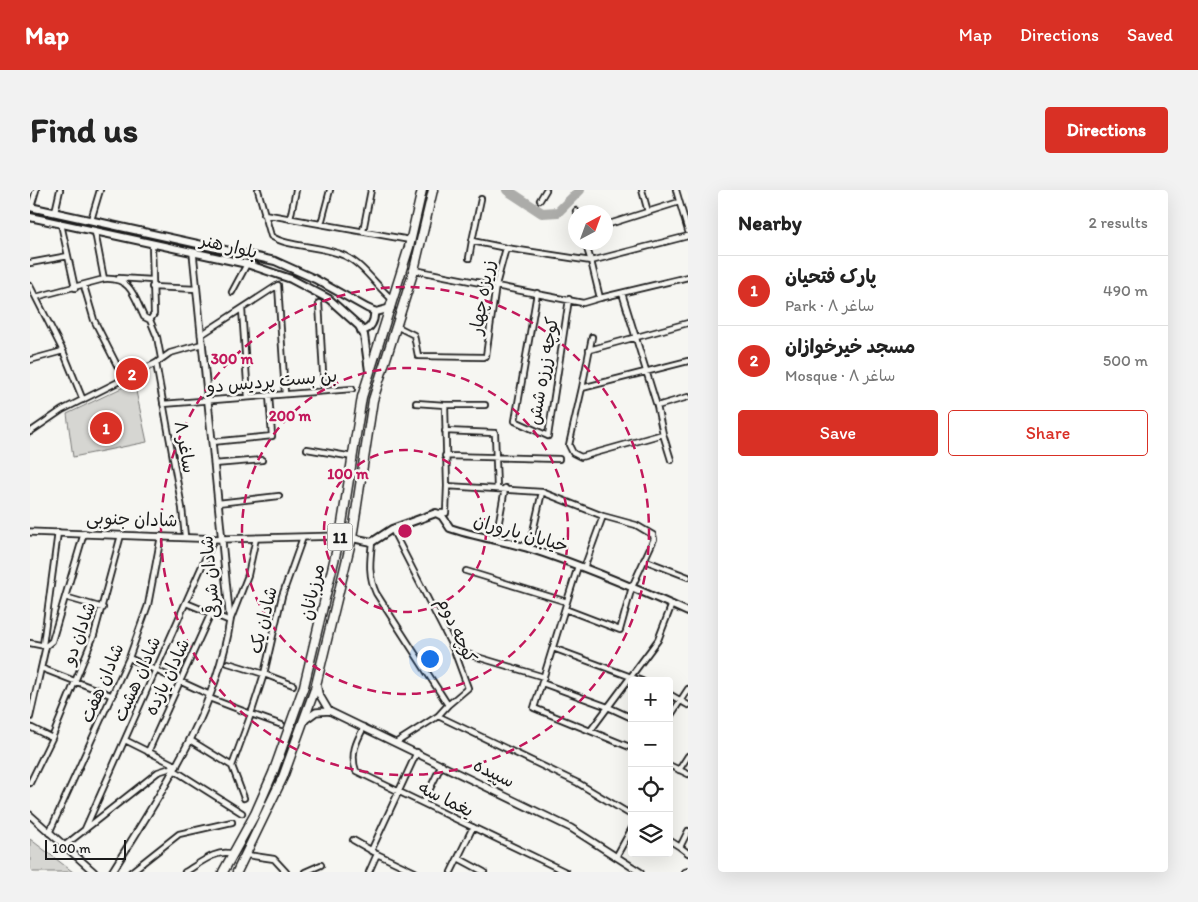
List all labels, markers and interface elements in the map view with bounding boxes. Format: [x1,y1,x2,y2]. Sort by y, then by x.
text: Map [25,21,69,50]
text: Map [959,24,992,46]
text: Directions [1020,24,1099,46]
text: Saved [1127,24,1173,46]
button: Directions [1045,107,1168,153]
text: Find us [30,109,138,151]
north arrow [568,205,613,250]
text: Nearby [738,210,802,235]
text: 2 results [1088,213,1148,232]
street label: بلوار هنر [196,228,260,263]
street label: زریزه چهار [464,258,500,338]
text: پارک فتحیان [785,265,876,288]
text: 1 [750,281,758,300]
text: 490 m [1103,281,1148,300]
text: Park · ساغر ٨ [785,296,874,315]
street label: کوچه زرزه شش [523,315,564,427]
text: مسجد خیرخوازان [785,335,915,358]
text: 300 m [211,350,254,368]
text: 2 [750,351,758,370]
text: 500 m [1103,351,1148,370]
pin: 2 [116,355,148,393]
street label: بن بست پردیس دو [204,364,338,399]
text: Mosque · ساغر ٨ [785,366,895,385]
text: 200 m [269,407,312,425]
pin: 1 [90,409,122,447]
button: Save [738,410,938,456]
button: Share [948,410,1148,456]
street label: ساغر ٨ [170,419,200,475]
text: 100 m [327,465,369,483]
street label: شادان جنوبی [86,506,178,533]
street label: خیابان باروران [471,509,571,557]
centre of rings [396,522,414,540]
road number: 11 [328,524,352,551]
street label: شادان شرقی [194,535,225,619]
street label: مرزبانان [295,562,329,622]
street label: شادان یک [244,584,282,656]
street label: کوچه دوم [430,594,482,668]
street label: شادان دو [57,599,100,669]
street label: شادان هشت [108,633,166,725]
street label: شادان یازده [140,635,194,719]
street label: شادان هفت [75,640,129,726]
your location [417,646,443,672]
map controls [628,677,673,857]
button: + [628,677,673,722]
button: − [628,722,673,767]
street label: سپیده [469,754,518,793]
button: locate [628,767,673,812]
street label: یغما سه [415,776,477,822]
button: layers [628,812,673,857]
scale bar [45,837,126,860]
text: 100 m [52,840,91,857]

